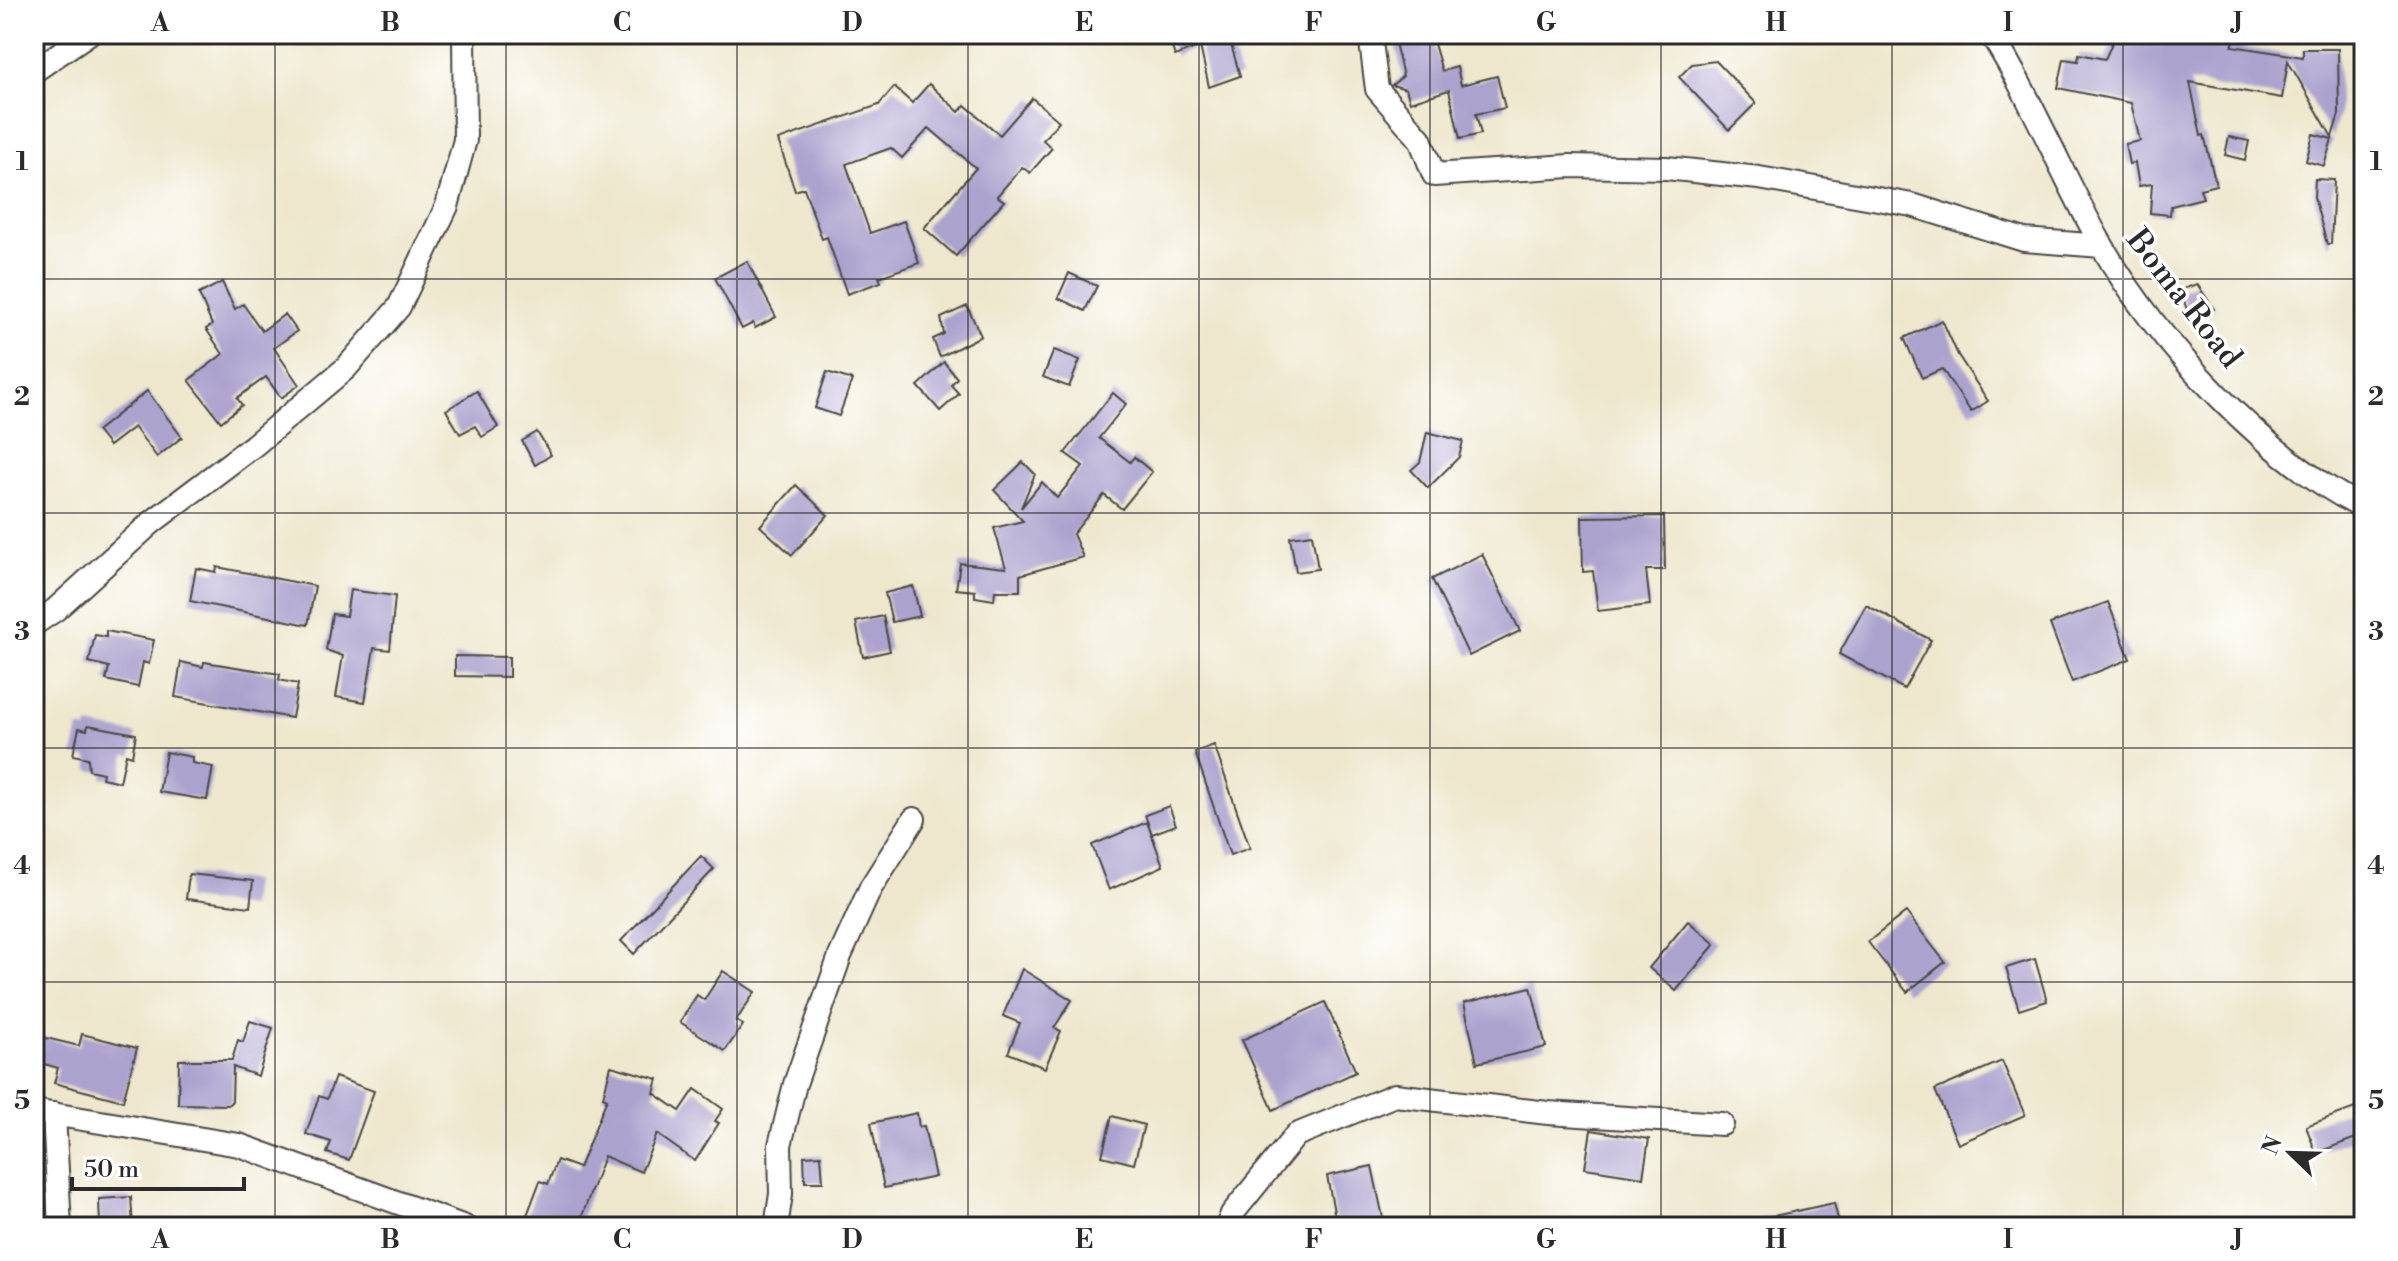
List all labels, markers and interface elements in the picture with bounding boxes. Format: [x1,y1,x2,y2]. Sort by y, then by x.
text: A [150,7,170,39]
text: B [380,7,400,39]
text: C [613,7,631,39]
text: D [842,7,862,39]
text: E [1075,7,1093,39]
text: F [1305,7,1323,39]
text: G [1536,7,1557,39]
text: H [1765,7,1787,39]
text: I [2003,7,2013,39]
text: J [2230,7,2243,39]
text: 1 [16,146,29,178]
text: 1 [2370,146,2383,178]
street label: Boma Road [2117,220,2251,376]
text: 2 [14,381,30,413]
text: 2 [2368,381,2384,413]
text: 3 [14,616,30,648]
text: 3 [2368,616,2384,648]
text: 4 [13,850,31,882]
text: 4 [2367,850,2385,882]
text: 5 [14,1085,30,1117]
text: 5 [2368,1085,2384,1117]
north arrow [2250,1113,2330,1193]
text: N [2257,1132,2289,1159]
scale bar [72,1141,244,1191]
text: 50 m [84,1155,139,1185]
text: A [150,1224,170,1256]
text: B [380,1224,400,1256]
text: C [613,1224,631,1256]
text: D [842,1224,862,1256]
text: E [1075,1224,1093,1256]
text: F [1305,1224,1323,1256]
text: G [1536,1224,1557,1256]
text: H [1765,1224,1787,1256]
text: I [2003,1224,2013,1256]
text: J [2230,1224,2243,1256]

